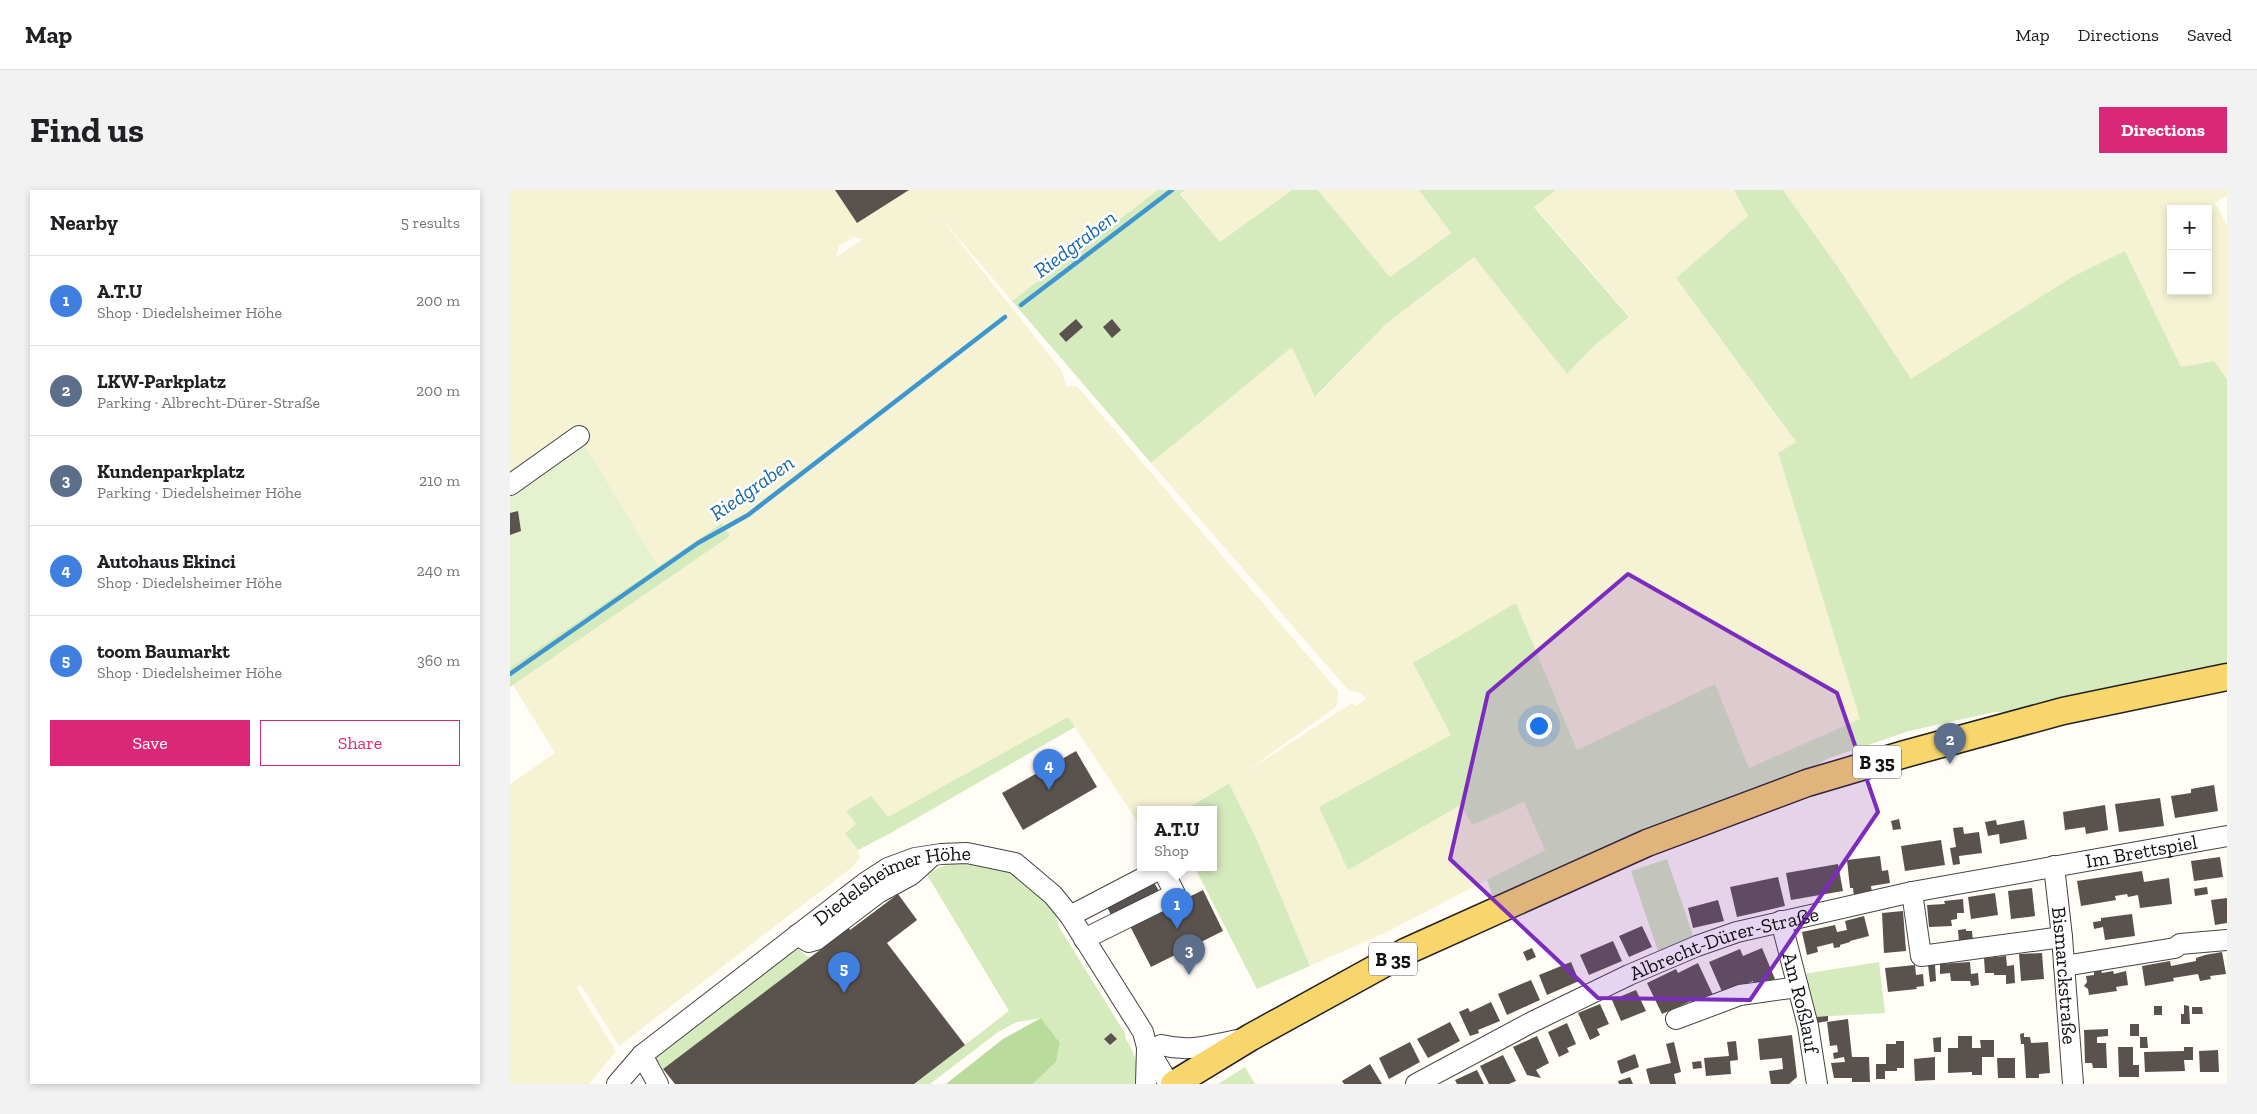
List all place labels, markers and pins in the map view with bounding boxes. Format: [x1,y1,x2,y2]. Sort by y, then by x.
pin: 2 [1934,723,1966,764]
pin: 4 [1033,749,1065,790]
pin: 1 [1161,888,1193,929]
pin: 3 [1173,934,1205,975]
pin: 5 [828,952,860,993]

